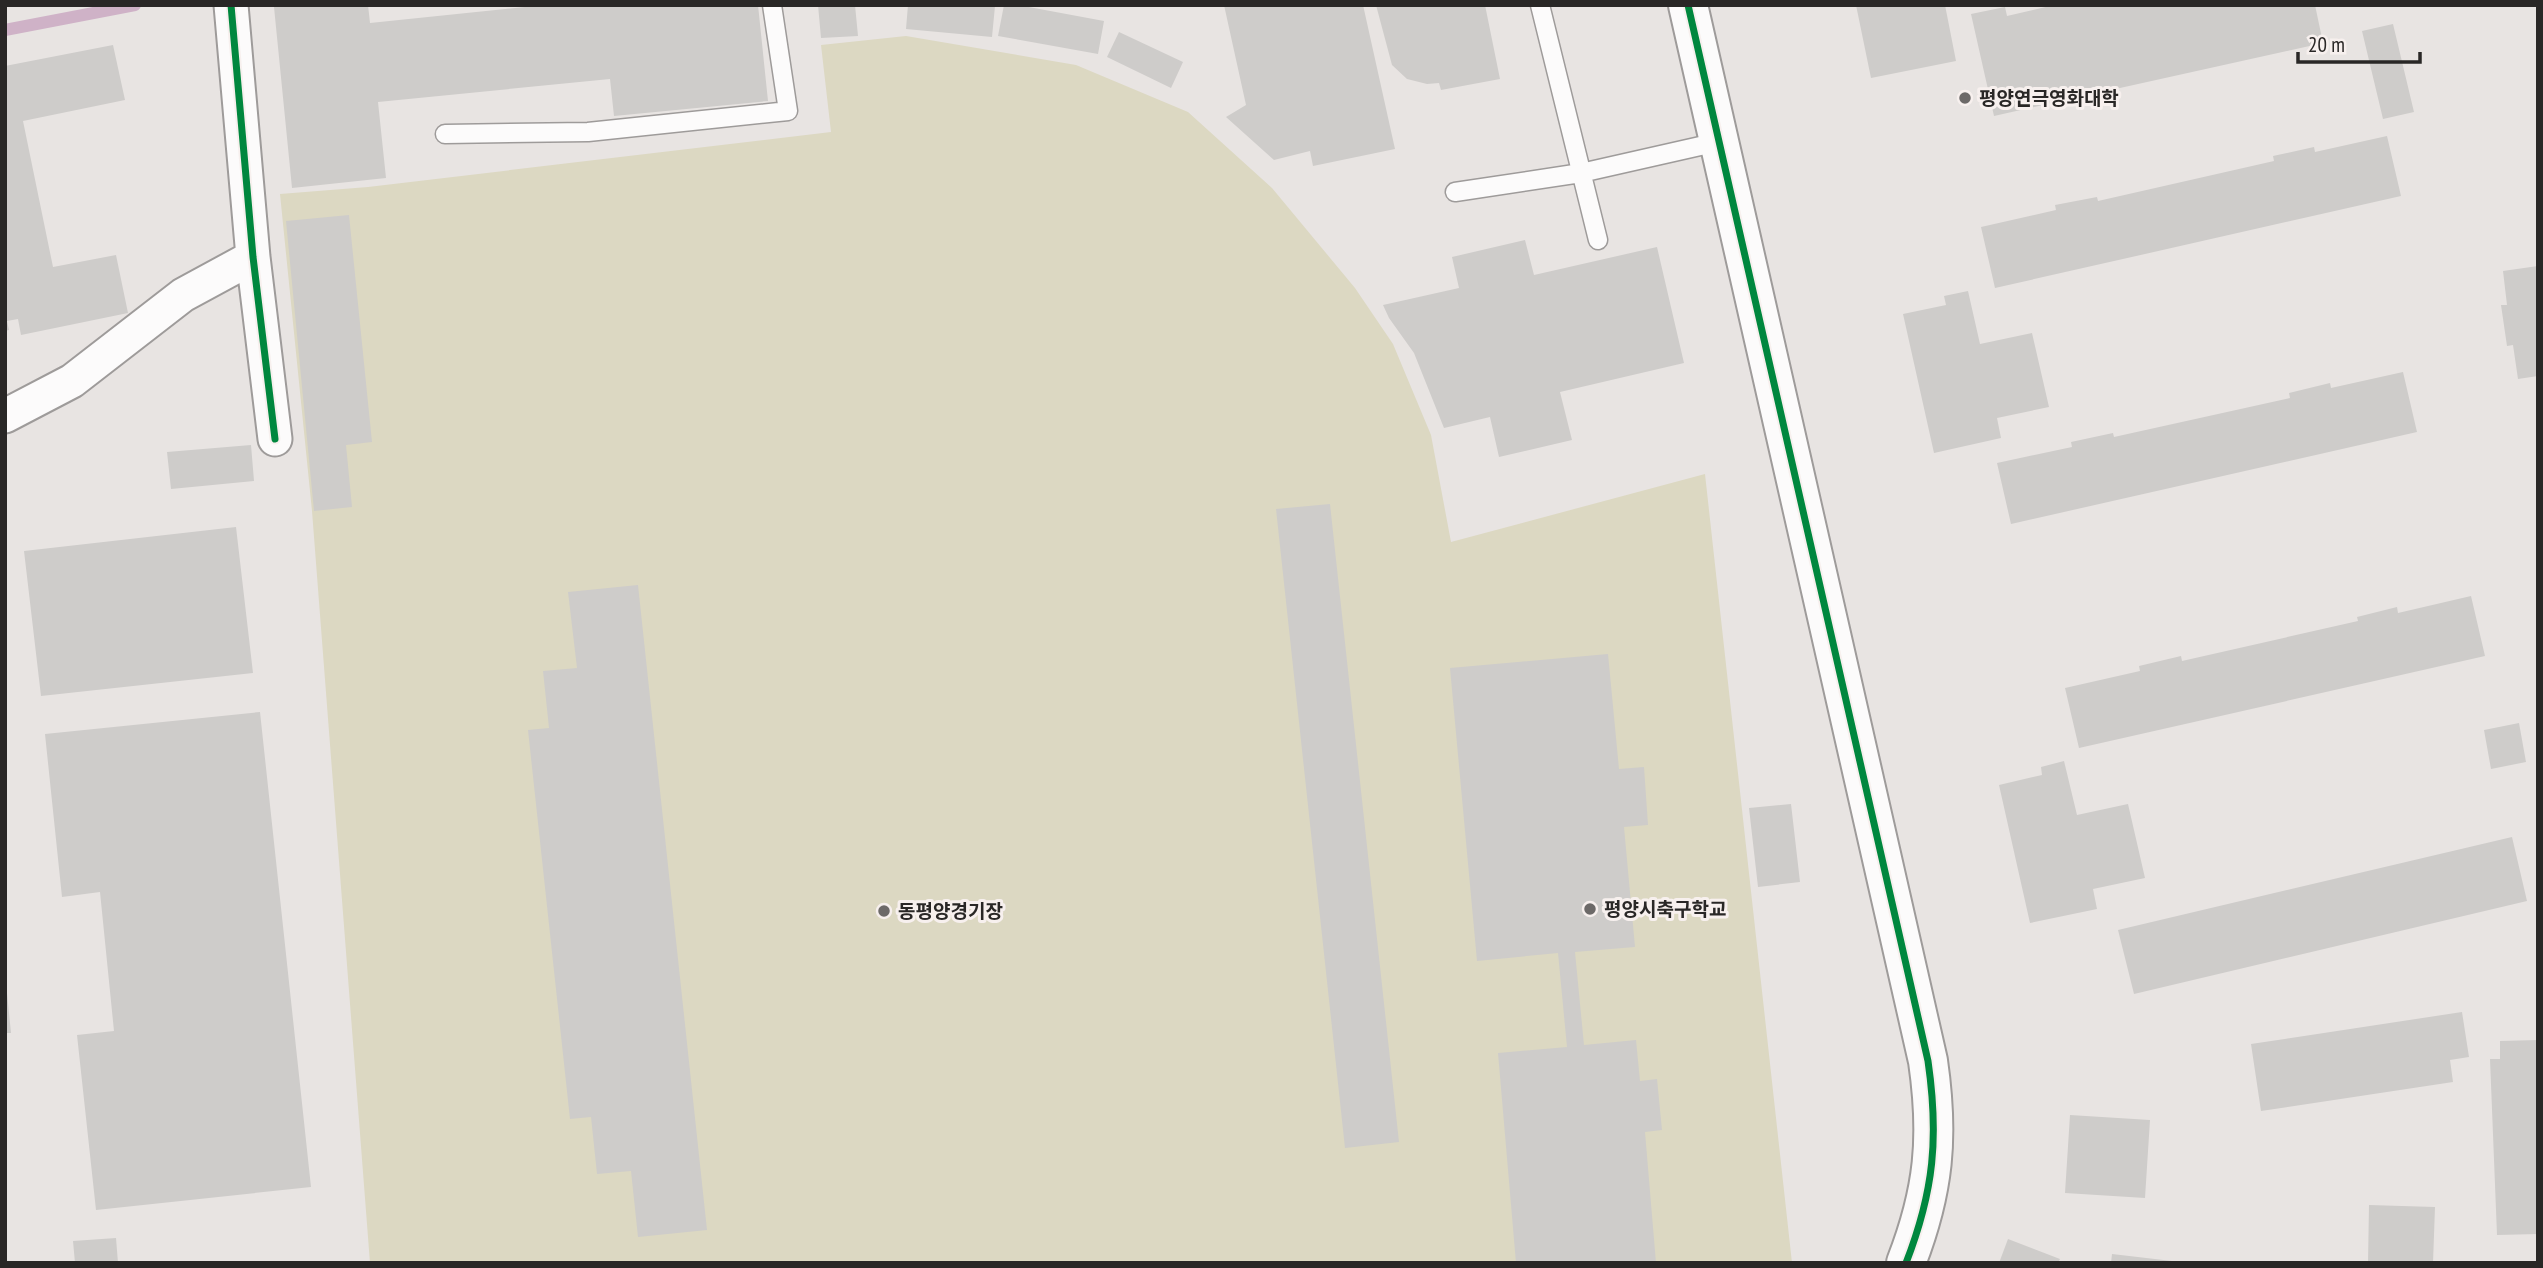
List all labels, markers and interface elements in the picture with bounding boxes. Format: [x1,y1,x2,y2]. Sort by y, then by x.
scale bar [2298,21,2420,65]
text: 20 m [2308,31,2345,58]
place label: 평양연극영화대학 [1979,86,2119,110]
marker: 평양연극영화대학 [1957,90,1973,106]
place label: 평양시축구학교 [1604,897,1726,921]
place label: 동평양경기장 [898,899,1003,923]
marker: 평양시축구학교 [1582,901,1598,917]
marker: 동평양경기장 [876,903,892,919]

